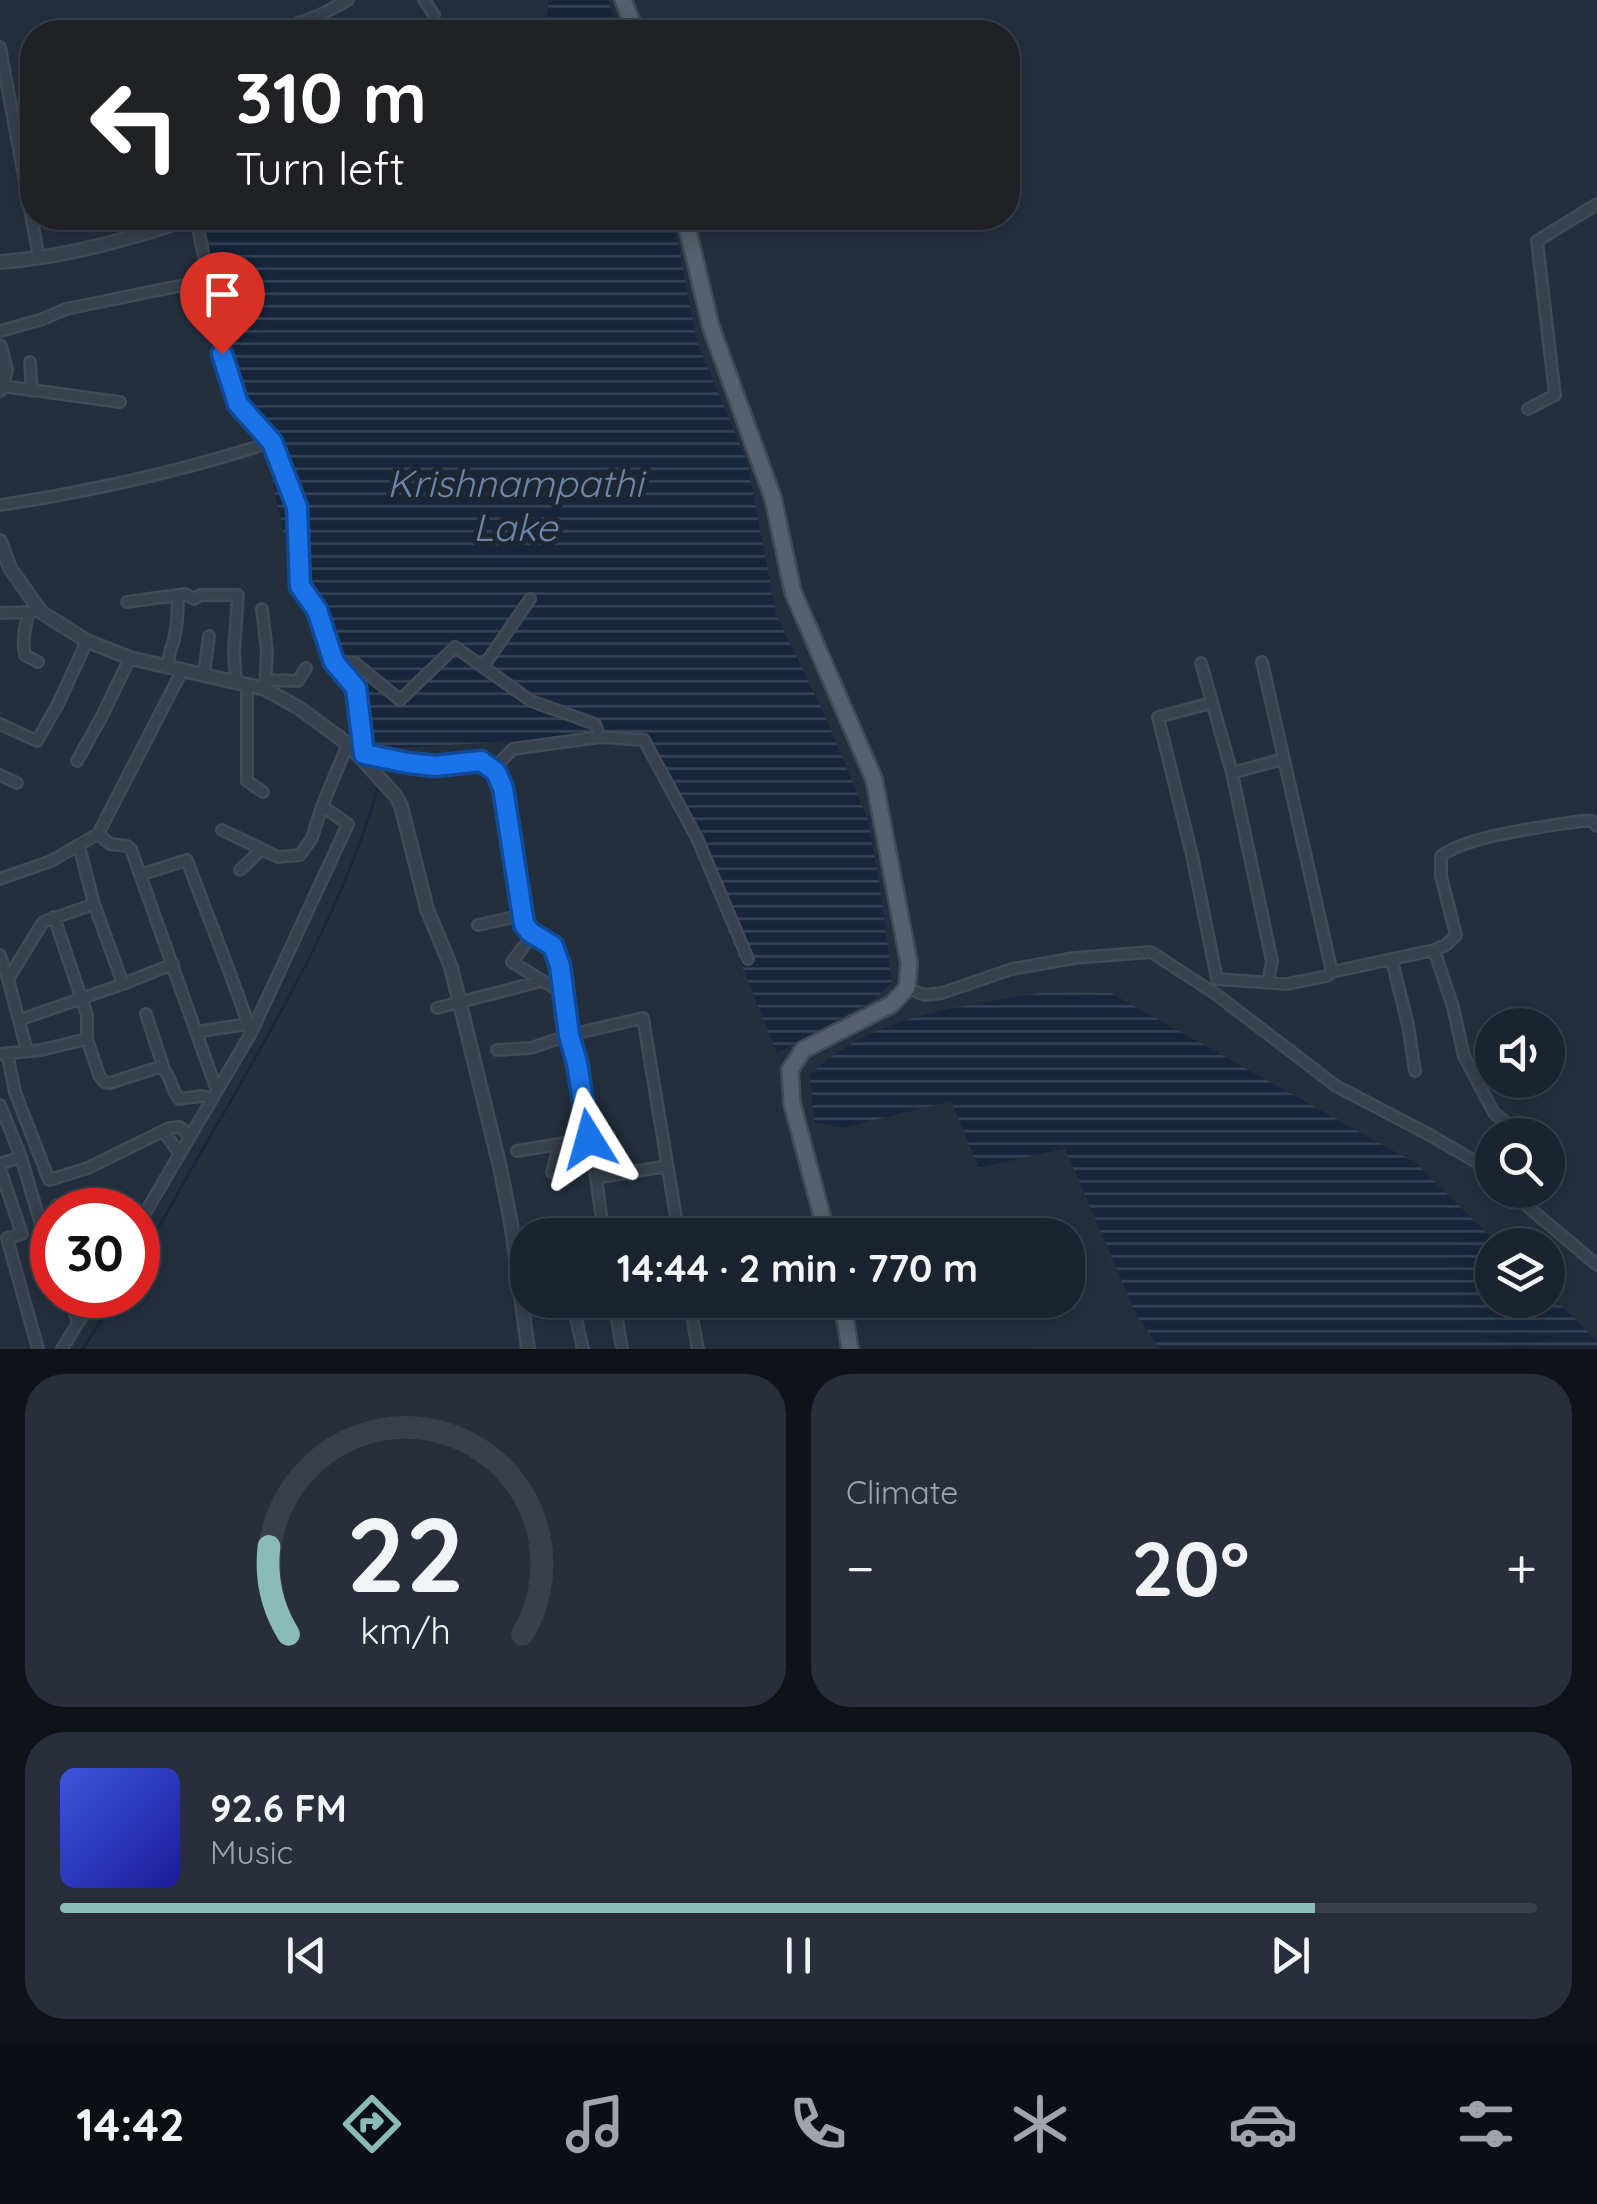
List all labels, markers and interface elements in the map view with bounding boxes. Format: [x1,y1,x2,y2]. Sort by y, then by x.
text: 310 m [235,53,427,141]
icon: left [70,60,200,190]
text: Turn left [235,140,405,196]
pin [180,252,265,355]
icon: arrive [195,267,250,322]
water label: Krishnampathi Lake [387,459,647,551]
map controls [1475,1008,1565,1318]
button: sound [1475,1008,1565,1098]
position arrow [537,1087,641,1191]
button: search [1475,1118,1565,1208]
speed limit sign: 30 [30,1188,160,1318]
button: layers [1475,1228,1565,1318]
text: 14:44 · 2 min · 770 m [617,1244,978,1292]
text: Climate [846,1472,958,1512]
text: 22 [346,1488,465,1618]
text: 20° [1131,1521,1249,1615]
text: − [846,1533,875,1602]
text: + [1506,1533,1537,1602]
text: km/h [360,1608,451,1653]
text: 92.6 FM [210,1784,347,1832]
text: Music [210,1832,293,1872]
icon: previous [279,1928,334,1983]
icon: pause [771,1928,826,1983]
icon: next [1263,1928,1318,1983]
icon: directions [337,2089,407,2159]
icon: music [560,2089,630,2159]
icon: phone [783,2089,853,2159]
icon: climate [1005,2089,1075,2159]
icon: car [1228,2089,1298,2159]
icon: filters [1451,2089,1521,2159]
text: 14:42 [76,2096,185,2152]

